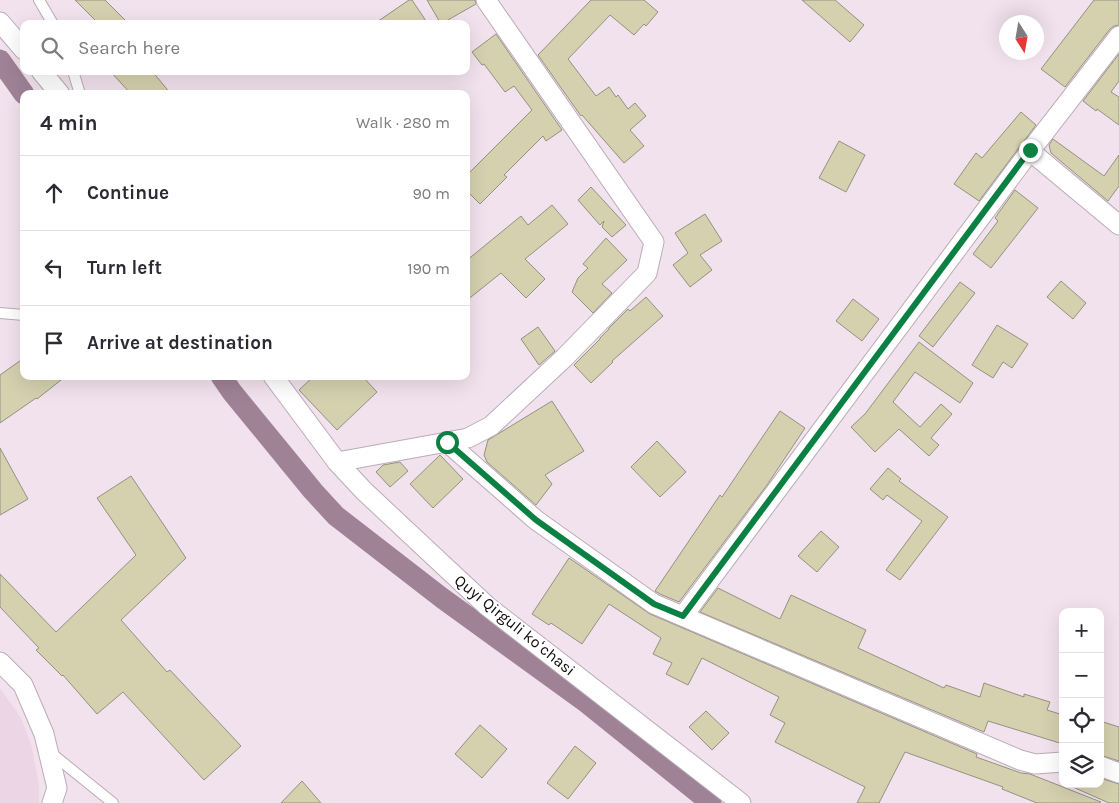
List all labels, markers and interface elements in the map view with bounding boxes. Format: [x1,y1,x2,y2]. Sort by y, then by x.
north arrow [999,15,1044,60]
search box [20,20,470,75]
icon: search [38,34,66,62]
text: Search here [78,37,180,59]
text: 4 min [40,111,98,135]
text: Walk · 280 m [356,113,450,132]
route end [1019,139,1042,162]
icon: ahead [40,179,68,207]
text: Continue [87,182,169,204]
text: 90 m [412,184,450,203]
icon: left [40,254,68,282]
text: Turn left [87,257,162,279]
text: 190 m [407,259,450,278]
icon: arrive [40,329,68,357]
text: Arrive at destination [87,332,273,354]
route start [436,431,459,454]
street label: Quyi Qirguli koʻchasi [451,570,579,680]
map controls [1059,608,1104,788]
button: + [1059,608,1104,653]
button: − [1059,653,1104,698]
button: locate [1059,698,1104,743]
button: layers [1059,743,1104,788]

